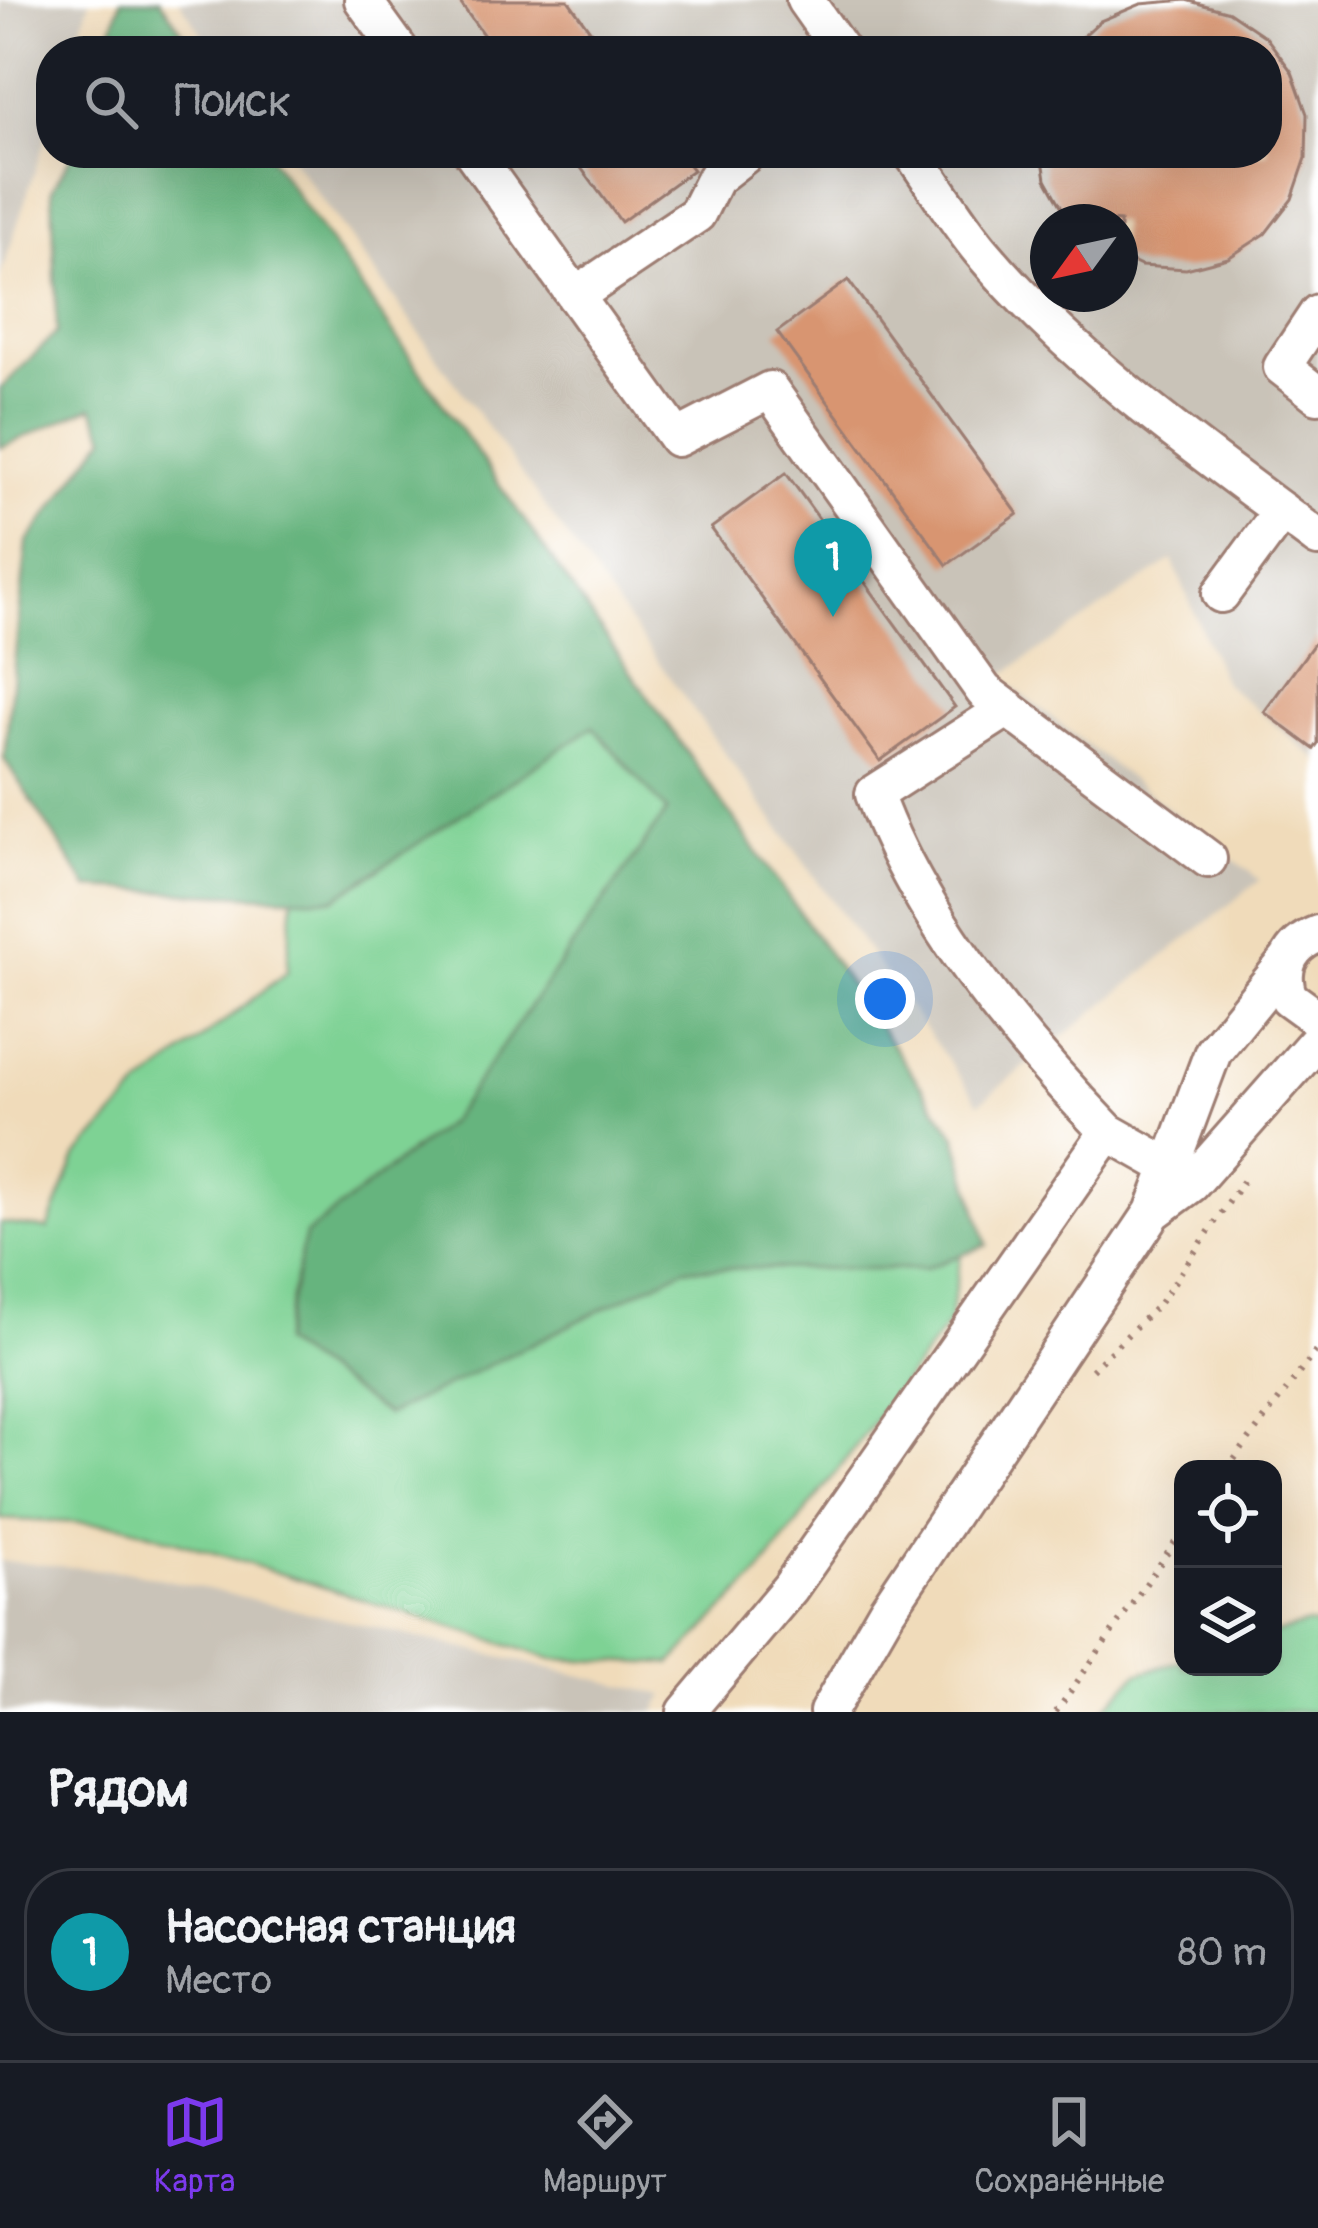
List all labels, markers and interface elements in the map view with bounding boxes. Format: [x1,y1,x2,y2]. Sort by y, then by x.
search box [36,36,1282,168]
icon: search [78,69,144,135]
text: Поиск [174,74,291,130]
north arrow [1030,204,1138,312]
pin: 1 [794,518,872,617]
your location [855,969,915,1029]
map controls [1174,1460,1282,1676]
button: locate [1174,1460,1282,1568]
button: layers [1174,1568,1282,1676]
text: Рядом [48,1758,189,1822]
text: Насосная станция [165,1900,516,1956]
text: 1 [82,1928,98,1977]
text: 80 m [1178,1928,1267,1977]
text: Место [165,1956,272,2005]
tab: Карта [154,2089,235,2202]
tab: Маршрут [543,2089,667,2202]
tab: Сохранённые [974,2089,1164,2202]

